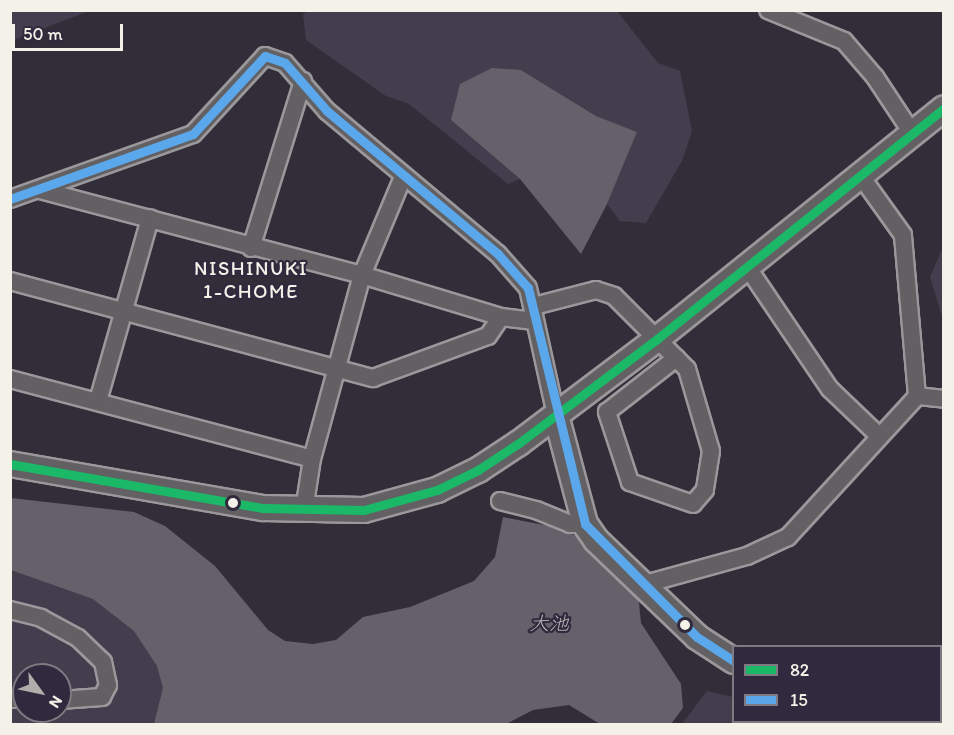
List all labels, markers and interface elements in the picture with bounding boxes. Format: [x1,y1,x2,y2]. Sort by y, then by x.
scale bar [15,12,126,50]
text: 50 m [23,23,63,45]
district label: NISHINUKI 1-CHOME [195,256,307,303]
unlabelled marker [227,497,239,509]
water label: 大池 [529,611,569,635]
unlabelled marker [679,619,691,631]
legend [732,645,942,723]
text: 82 [790,659,809,681]
north arrow [12,663,72,723]
text: 15 [790,689,808,711]
text: N [45,692,67,712]

